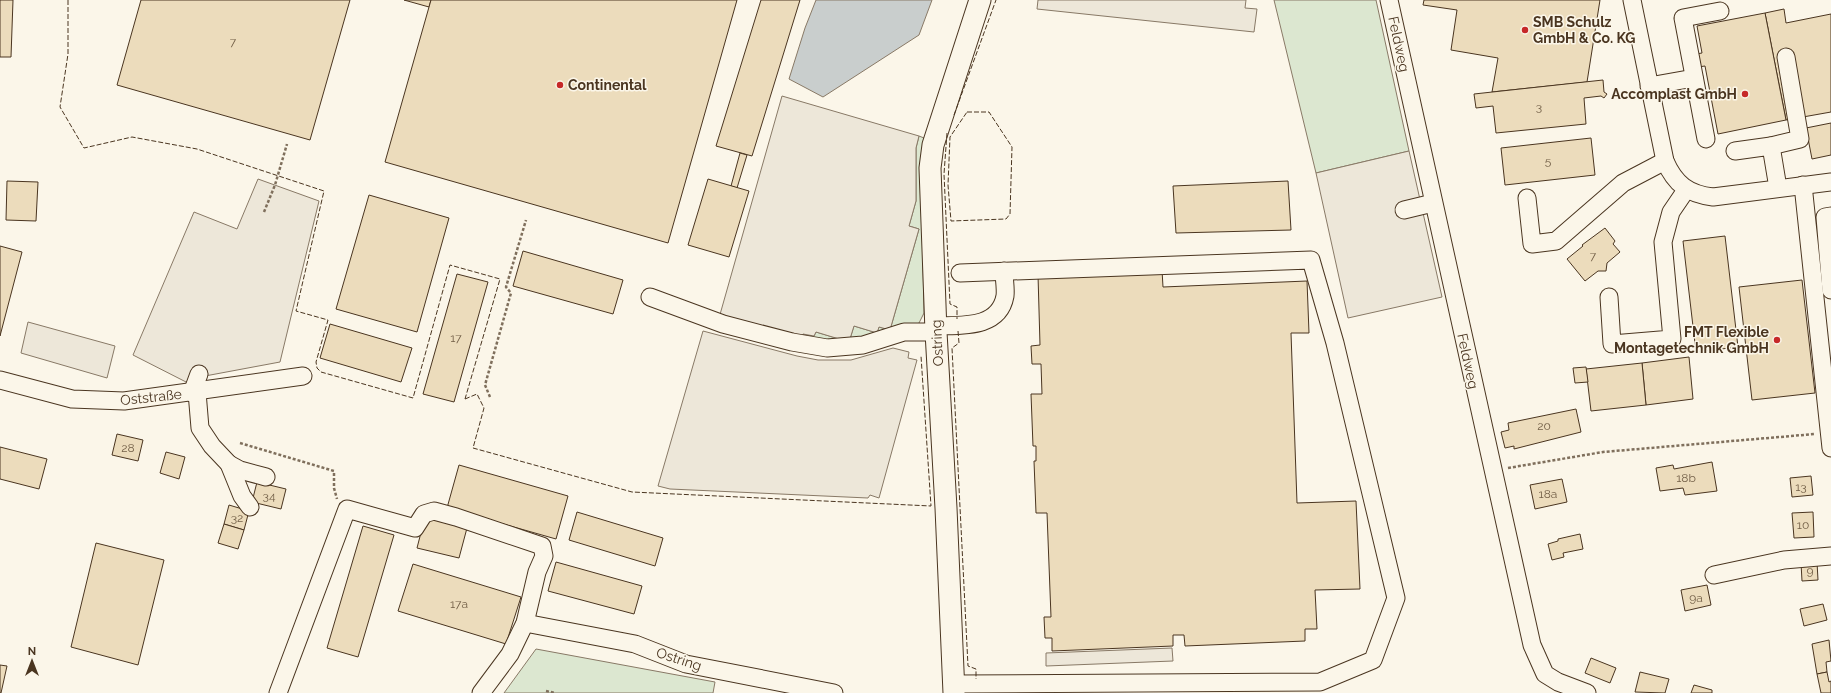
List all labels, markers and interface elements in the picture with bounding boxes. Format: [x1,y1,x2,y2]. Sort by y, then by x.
place label: SMB Schulz GmbH & Co. KG [1533,14,1635,46]
street label: Feldweg [1385,15,1413,73]
marker: SMB Schulz GmbH & Co. KG [1520,25,1530,35]
house number: 7 [230,35,237,49]
place label: Continental [568,77,647,93]
marker: Continental [555,80,565,90]
place label: Accomplast GmbH [1611,86,1737,102]
marker: Accomplast GmbH [1740,89,1750,99]
house number: 3 [1536,100,1542,114]
house number: 5 [1545,154,1552,168]
house number: 7 [1590,249,1597,263]
street label: Ostring [928,319,946,367]
place label: FMT Flexible Montagetechnik GmbH [1614,324,1770,356]
house number: 17 [450,331,462,345]
street label: Feldweg [1454,332,1482,390]
marker: FMT Flexible Montagetechnik GmbH [1772,335,1782,345]
street label: Oststraße [119,386,183,408]
house number: 20 [1537,419,1551,433]
house number: 28 [121,441,135,455]
house number: 18b [1676,471,1696,485]
house number: 13 [1795,480,1807,494]
house number: 18a [1539,487,1557,501]
house number: 34 [263,489,276,503]
house number: 32 [231,511,243,525]
house number: 10 [1797,518,1809,532]
house number: 9 [1806,564,1814,578]
house number: 9a [1689,591,1703,605]
house number: 17a [450,597,468,611]
north arrow [12,641,52,681]
street label: Ostring [654,644,704,674]
text: N [28,645,36,658]

